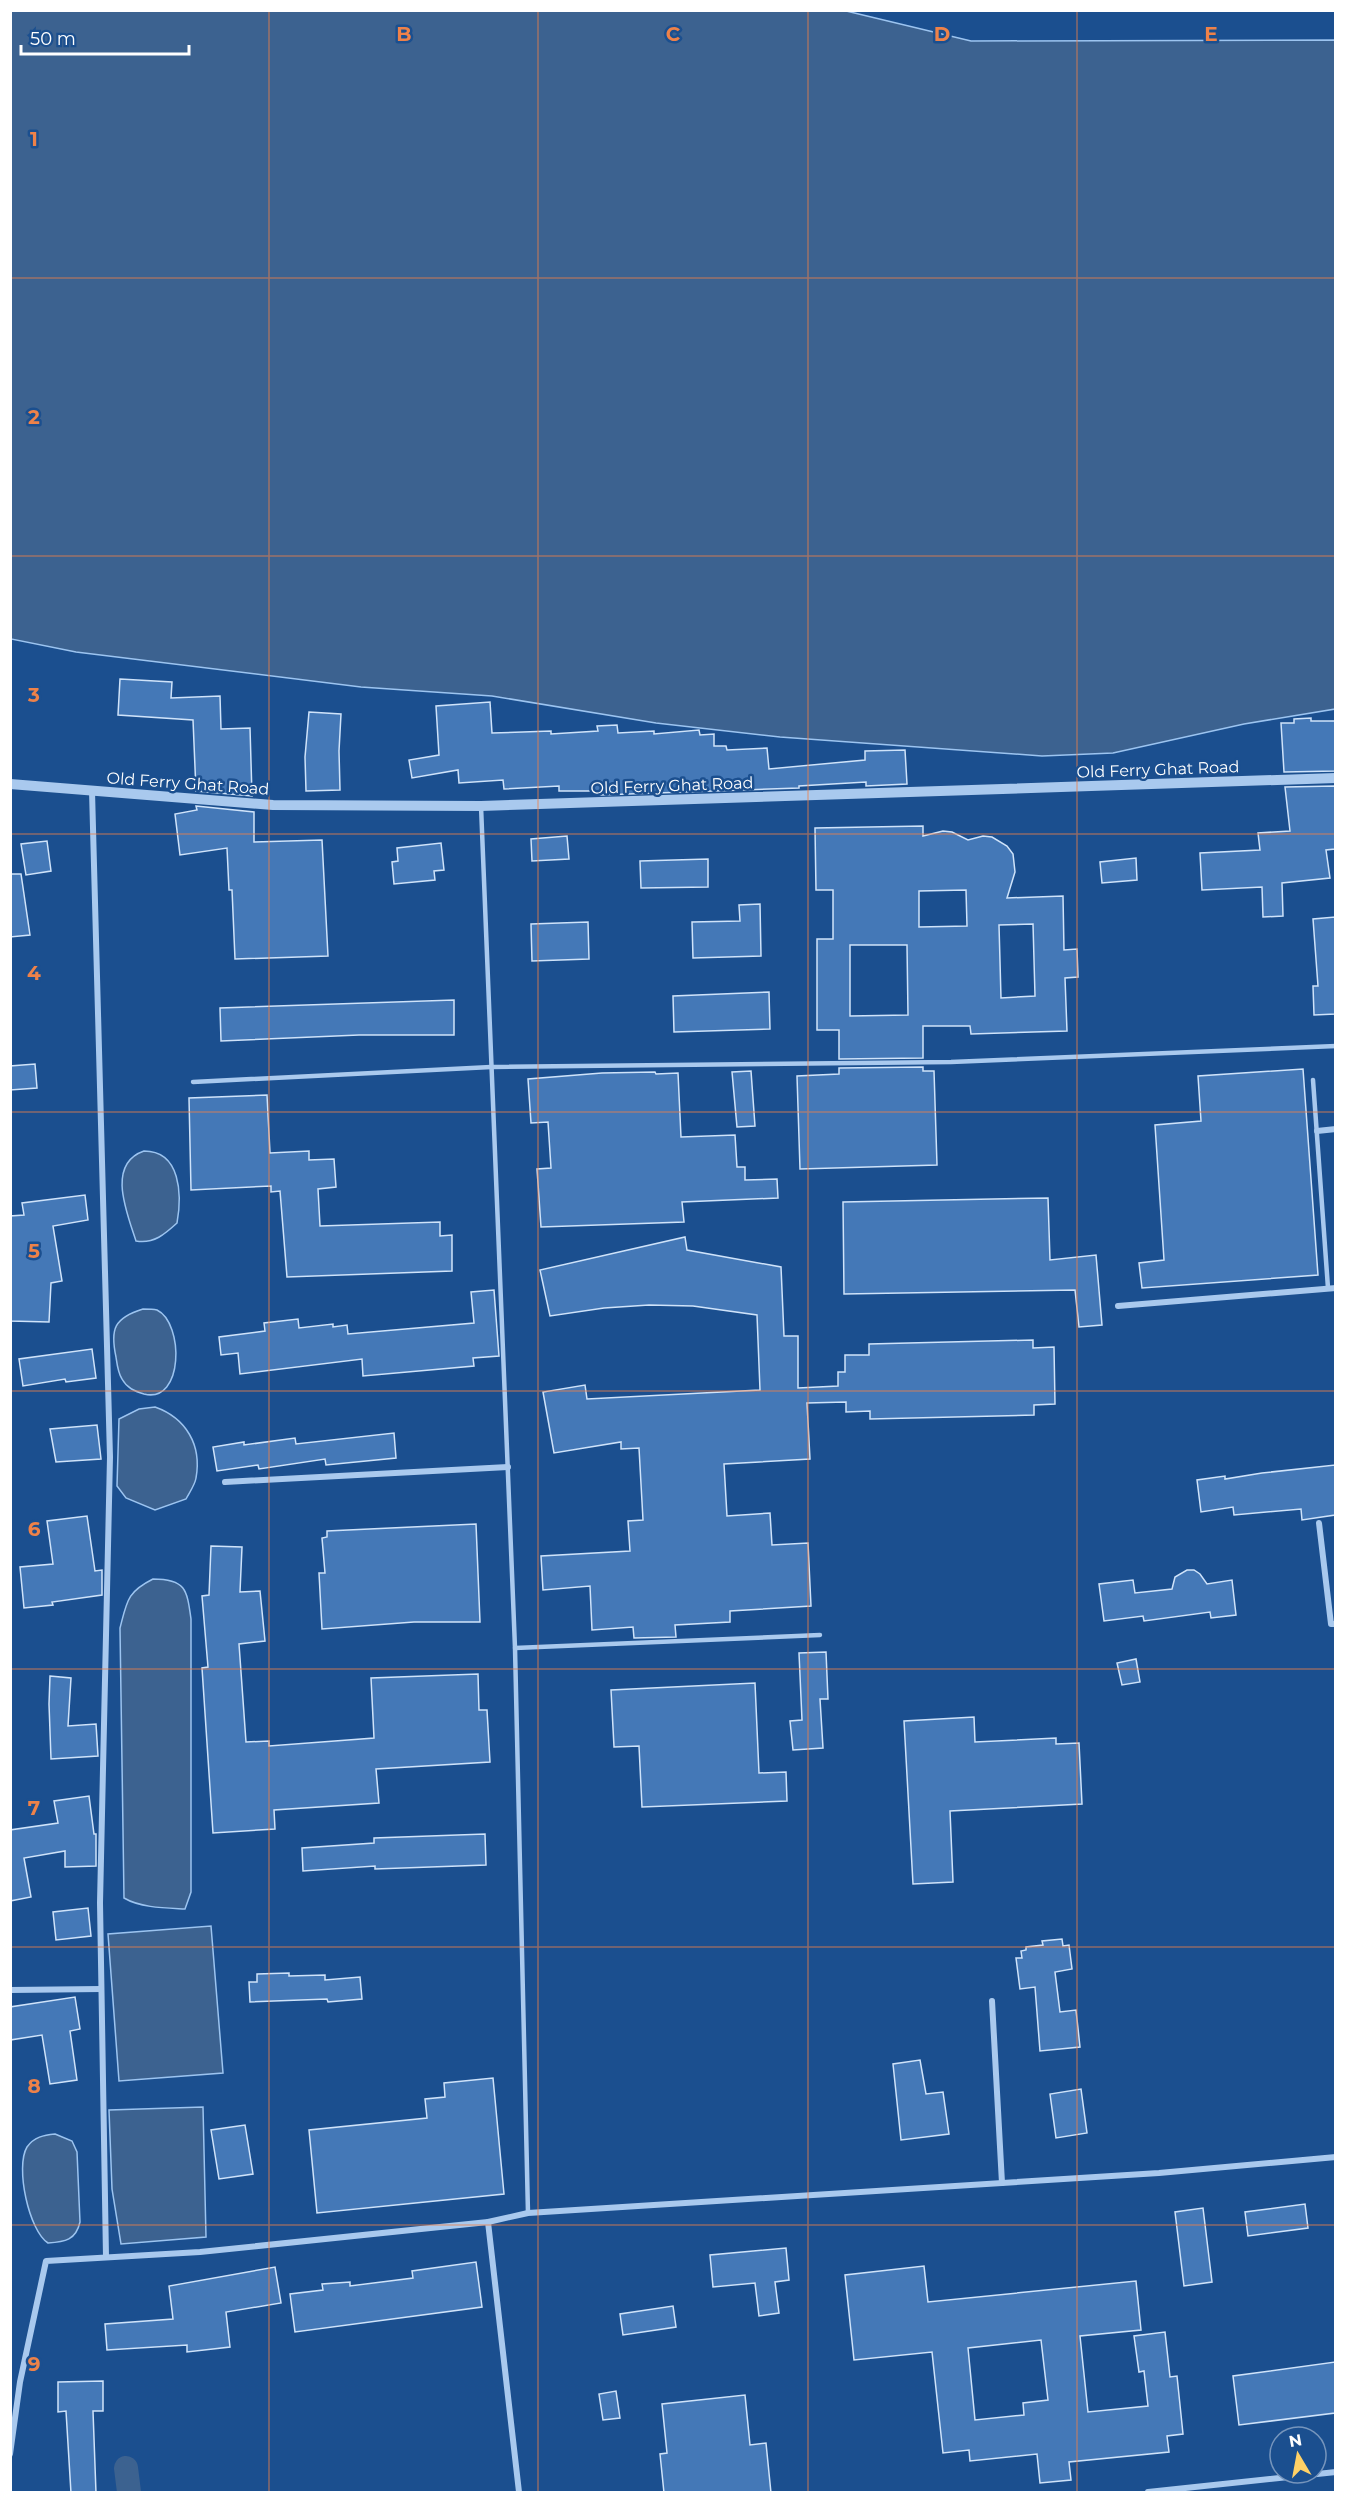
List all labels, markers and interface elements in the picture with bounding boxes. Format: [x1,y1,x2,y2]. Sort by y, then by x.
scale bar [21,18,189,56]
text: B [396,22,412,46]
text: C [666,22,681,46]
text: D [934,22,950,46]
text: E [1204,22,1218,46]
text: 50 m [30,28,76,50]
text: 1 [30,127,38,151]
text: 2 [28,405,40,429]
text: 3 [27,683,40,707]
street label: Old Ferry Ghat Road [1076,757,1240,782]
street label: Old Ferry Ghat Road [106,768,270,799]
street label: Old Ferry Ghat Road [590,773,754,798]
text: 4 [27,961,41,985]
text: 5 [28,1239,40,1263]
text: 6 [28,1517,41,1541]
text: 7 [28,1796,40,1820]
text: 8 [27,2074,41,2098]
text: 9 [28,2352,40,2376]
north arrow [1268,2425,1328,2485]
text: N [1287,2430,1304,2451]

